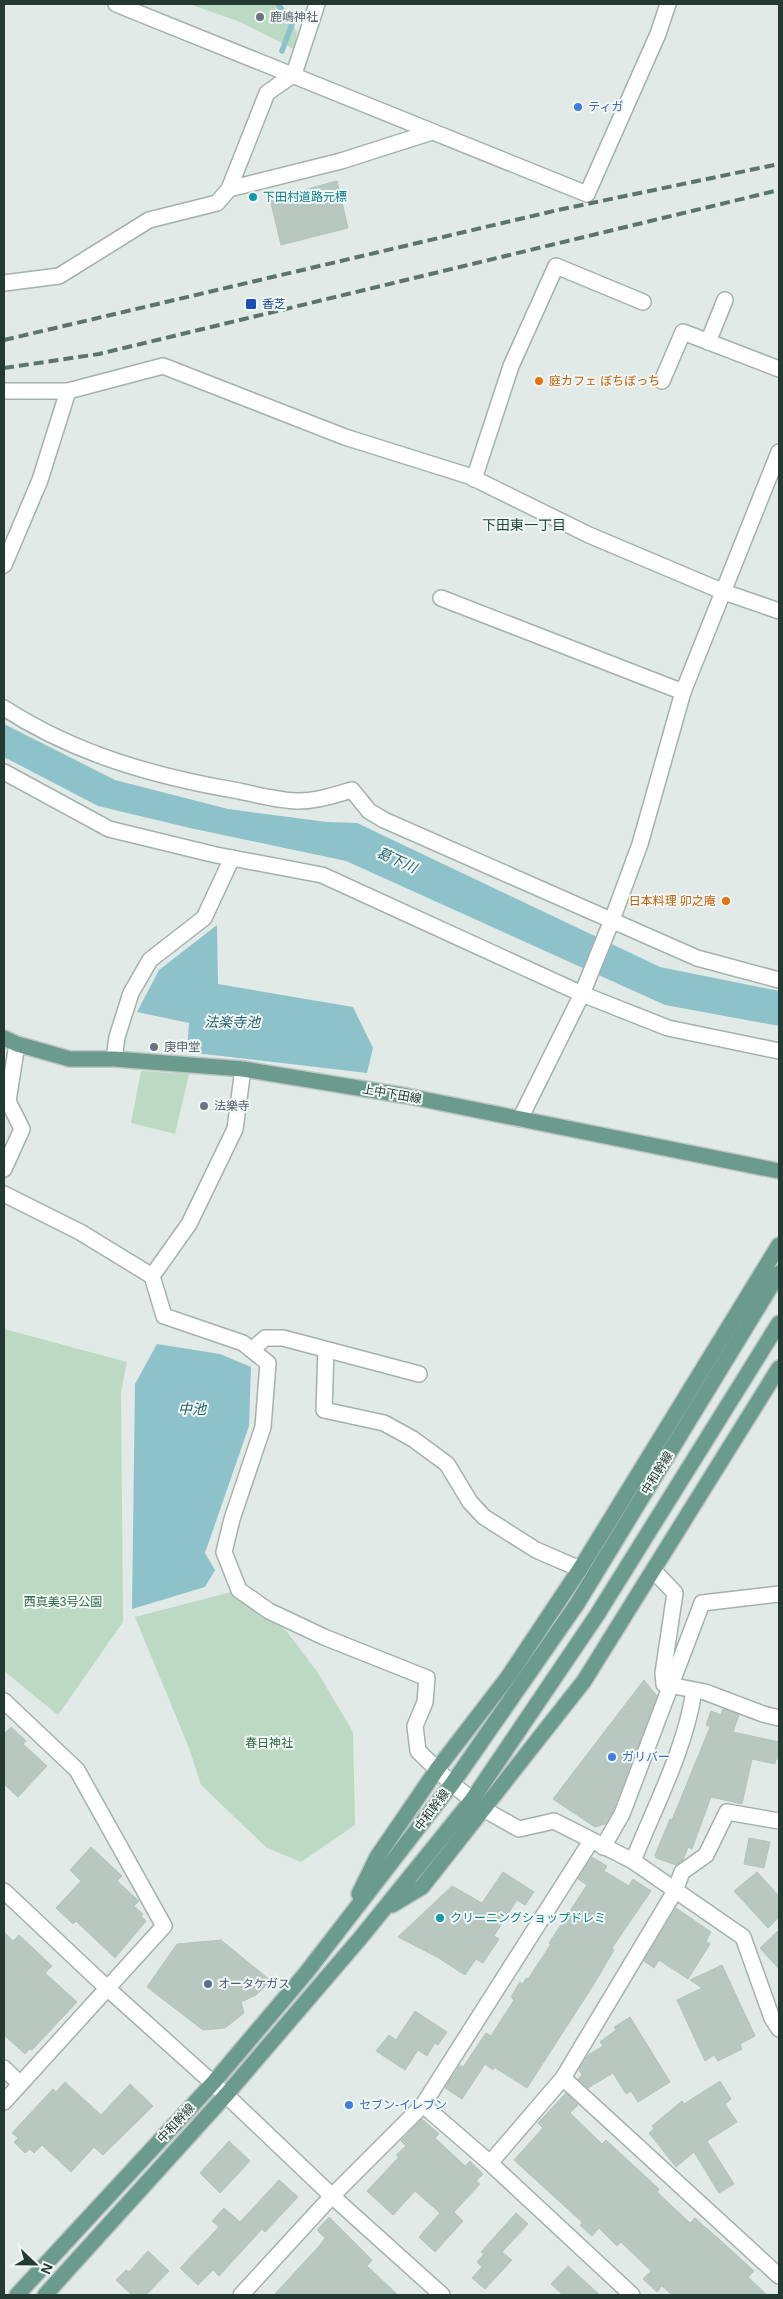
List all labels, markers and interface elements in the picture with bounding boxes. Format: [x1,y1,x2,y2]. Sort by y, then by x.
place label: 鹿嶋神社 [270,10,318,24]
marker: 鹿嶋神社 [254,11,266,23]
place label: ティガ [588,100,623,114]
marker: ティガ [572,101,584,113]
place label: 下田村道路元標 [263,190,347,204]
marker: 下田村道路元標 [247,191,259,203]
marker: 香芝 [244,297,258,311]
place label: 香芝 [262,297,286,311]
place label: 庭カフェ ぼちぼっち [549,374,660,388]
marker: 庭カフェ ぼちぼっち [533,375,545,387]
district label: 下田東一丁目 [482,517,566,533]
water label: 葛下川 [375,844,421,877]
place label: 日本料理 卯之庵 [629,894,716,908]
marker: 日本料理 卯之庵 [720,895,732,907]
water label: 法楽寺池 [204,1014,262,1030]
place label: 庚申堂 [164,1040,200,1054]
marker: 庚申堂 [148,1041,160,1053]
street label: 上中下田線 [361,1082,423,1106]
place label: 法樂寺 [214,1099,250,1113]
marker: 法樂寺 [198,1100,210,1112]
water label: 中池 [178,1401,208,1417]
street label: 中和幹線 [638,1449,676,1497]
park label: 西真美3号公園 [24,1595,102,1609]
park label: 春日神社 [245,1736,293,1750]
place label: ガリバー [622,1750,670,1764]
marker: ガリバー [606,1751,618,1763]
street label: 中和幹線 [412,1787,452,1833]
place label: クリーニングショップドレミ [450,1911,606,1925]
marker: クリーニングショップドレミ [434,1912,446,1924]
place label: オータケガス [218,1977,290,1991]
marker: オータケガス [202,1978,214,1990]
place label: セブン-イレブン [359,2098,447,2112]
marker: セブン-イレブン [343,2099,355,2111]
street label: 中和幹線 [155,2101,197,2145]
north arrow [10,2239,60,2289]
text: N [38,2261,56,2277]

